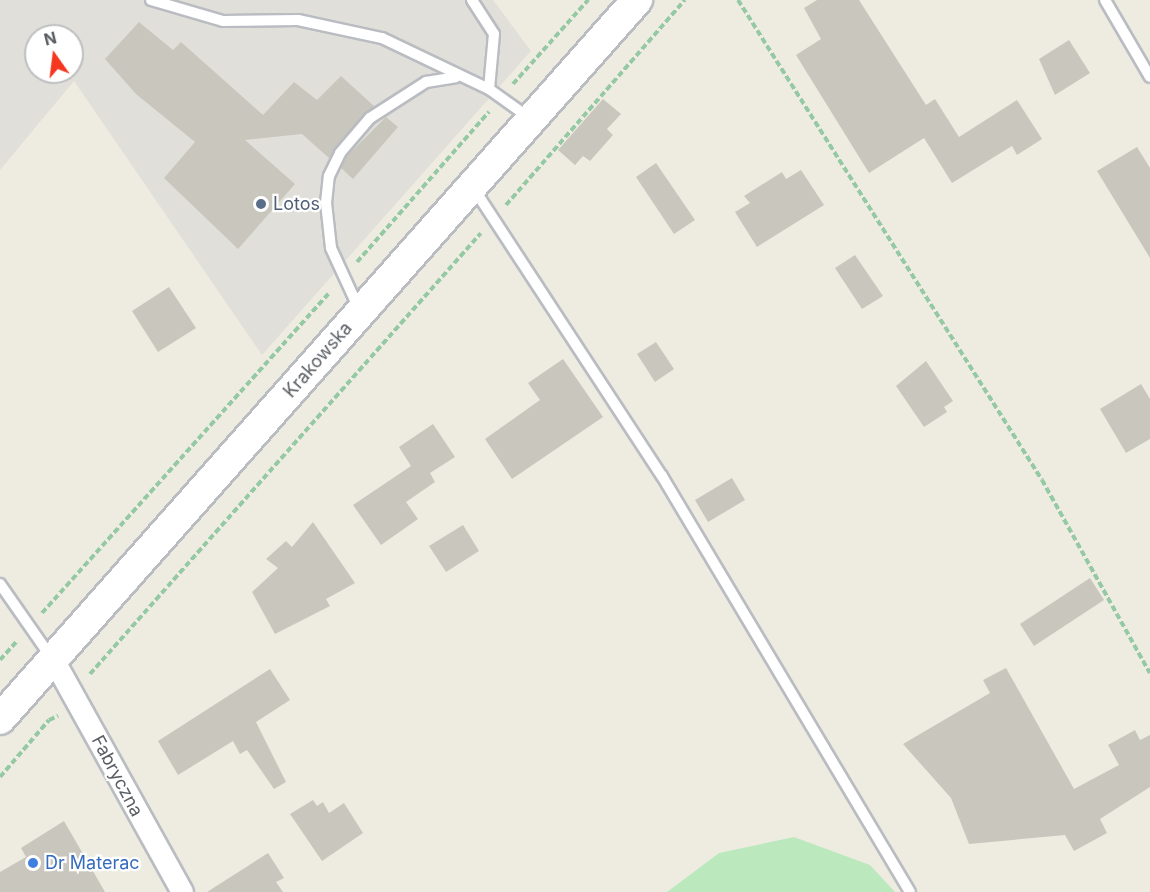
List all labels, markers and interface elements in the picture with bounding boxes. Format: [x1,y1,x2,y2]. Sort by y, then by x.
north arrow [24,24,84,84]
text: N [42,27,58,50]
place label: Lotos [273,193,320,215]
marker: Lotos [254,197,268,211]
street label: Krakowska [279,318,357,402]
street label: Fabryczna [87,732,147,820]
place label: Dr Materac [45,852,140,874]
marker: Dr Materac [26,856,40,870]

